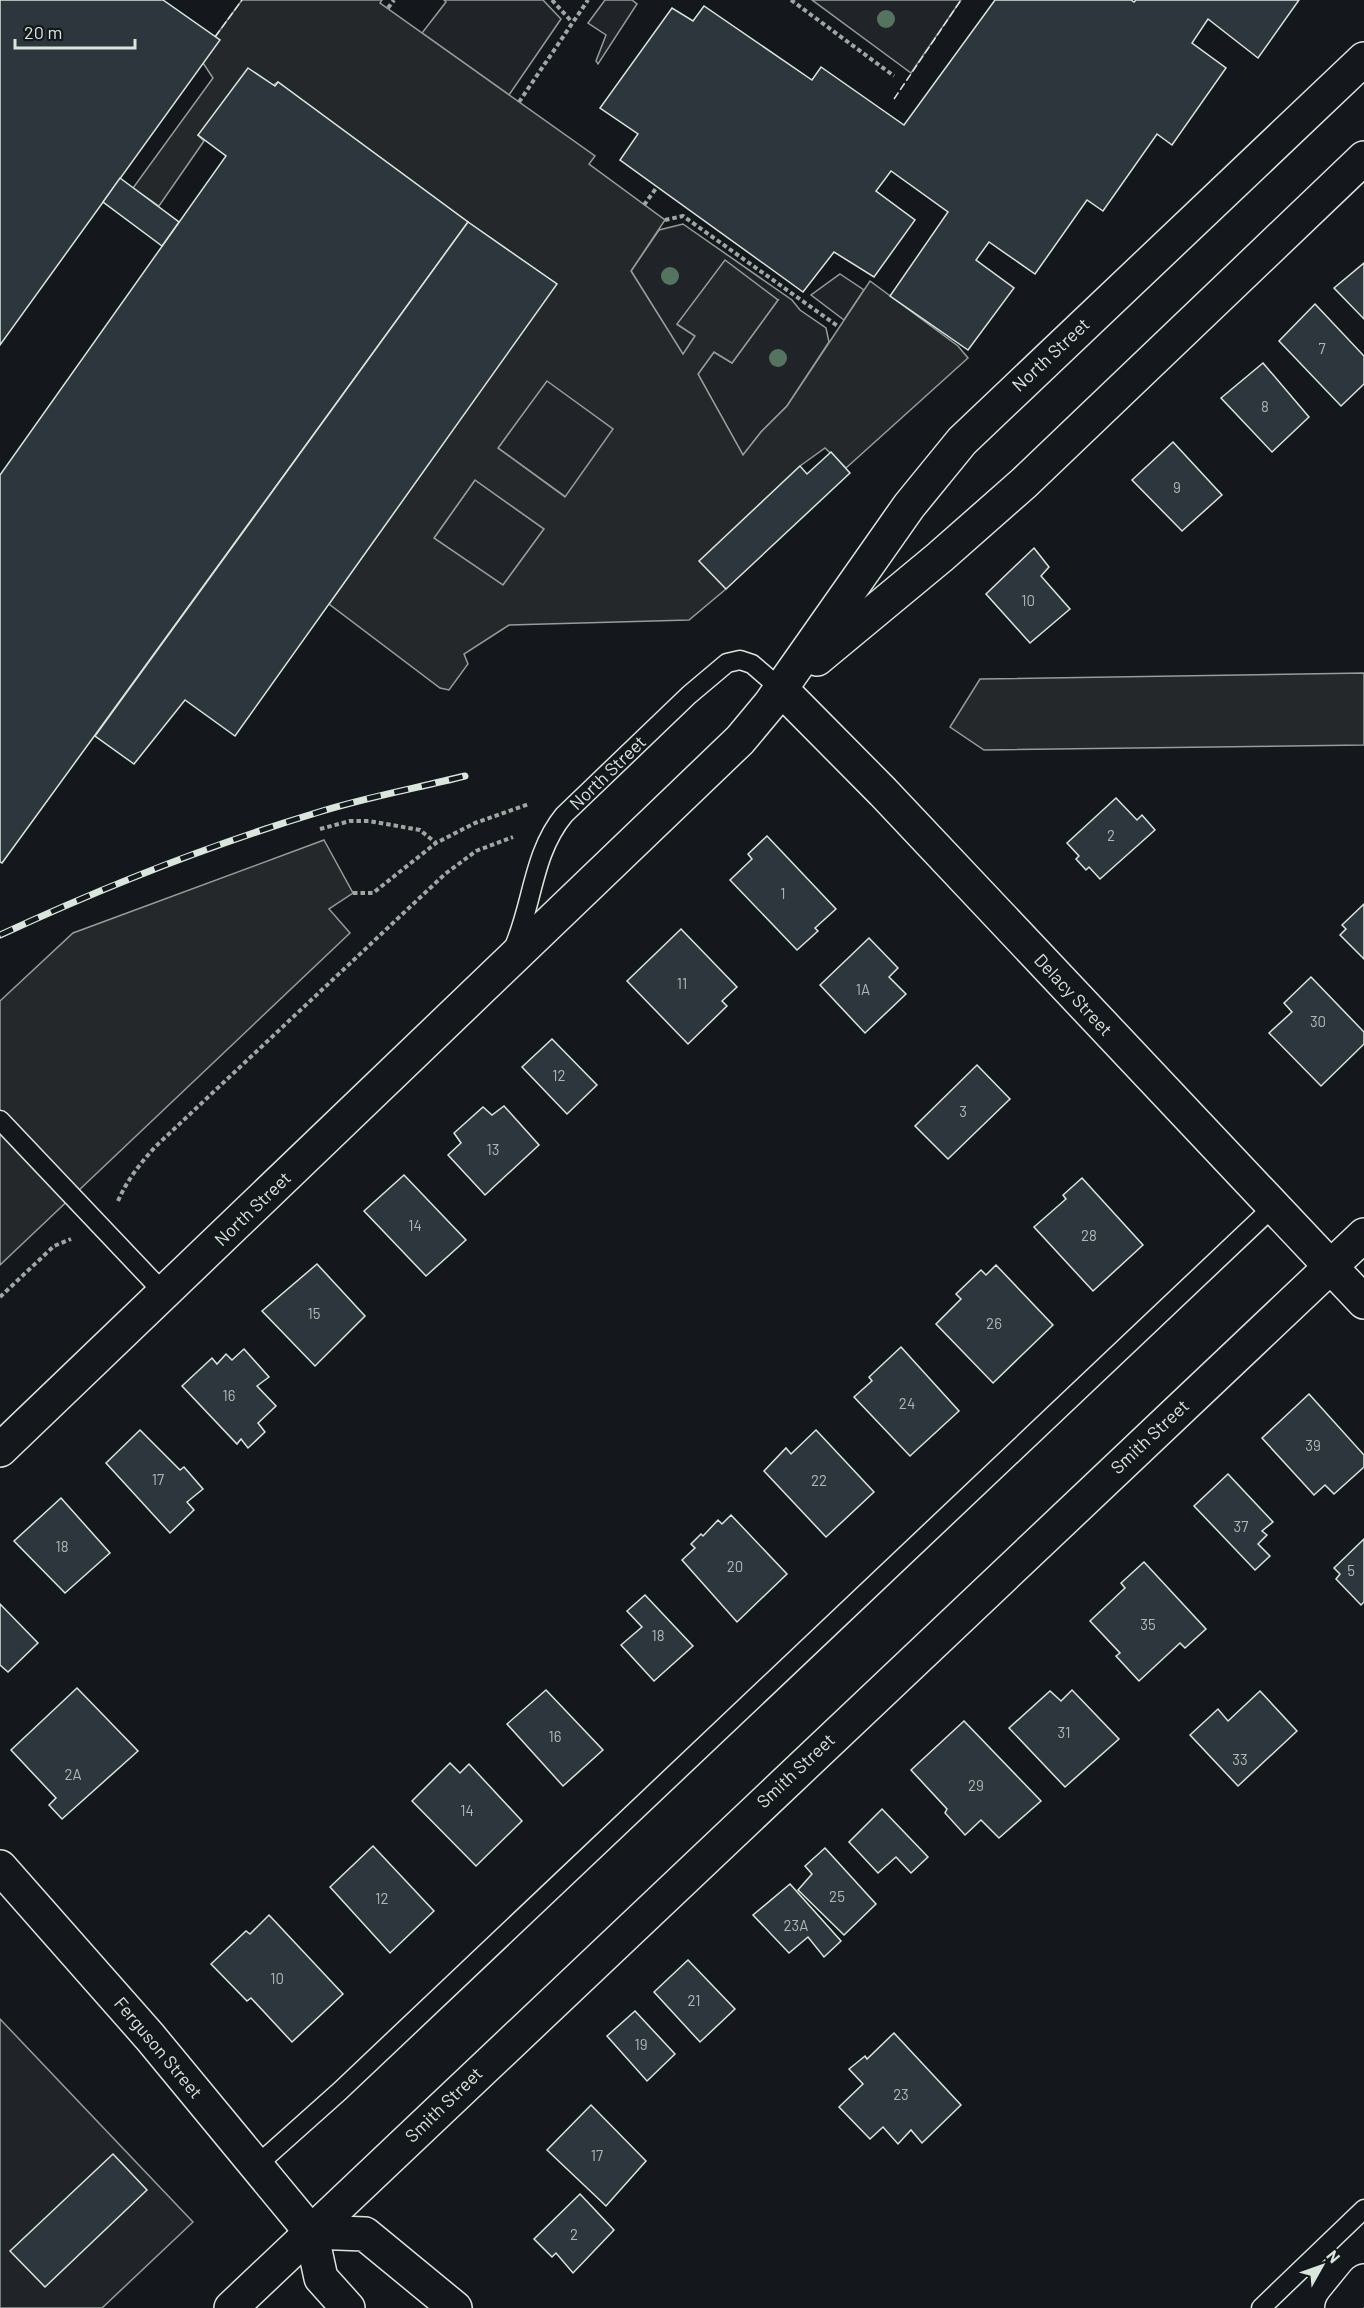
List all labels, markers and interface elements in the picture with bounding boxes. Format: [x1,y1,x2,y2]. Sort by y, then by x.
scale bar [15,12,135,50]
text: 20 m [24,21,62,43]
street label: North Street [1007,313,1094,396]
house number: 7 [1318,339,1326,357]
house number: 8 [1261,397,1269,415]
house number: 9 [1173,478,1181,496]
house number: 10 [1021,591,1035,609]
street label: North Street [564,730,650,814]
house number: 2 [1107,826,1115,844]
house number: 1 [780,884,786,902]
street label: Delacy Street [1030,949,1117,1040]
house number: 11 [677,974,687,992]
house number: 1A [856,980,870,998]
house number: 30 [1310,1012,1326,1030]
house number: 12 [552,1066,566,1084]
house number: 3 [959,1102,967,1120]
house number: 13 [487,1140,499,1158]
street label: North Street [209,1166,295,1250]
house number: 14 [408,1216,422,1234]
house number: 28 [1081,1226,1097,1244]
house number: 15 [308,1304,320,1322]
house number: 26 [986,1314,1002,1332]
house number: 16 [223,1386,235,1404]
house number: 24 [899,1394,915,1412]
street label: Smith Street [1106,1394,1193,1478]
house number: 39 [1305,1436,1321,1454]
house number: 17 [152,1470,164,1488]
house number: 22 [811,1471,827,1489]
house number: 37 [1234,1517,1248,1535]
house number: 18 [55,1537,69,1555]
house number: 20 [727,1557,743,1575]
house number: 5 [1347,1561,1355,1579]
house number: 35 [1140,1615,1156,1633]
house number: 18 [651,1626,665,1644]
house number: 31 [1058,1723,1070,1741]
house number: 16 [549,1727,561,1745]
street label: Smith Street [752,1728,839,1812]
house number: 33 [1232,1750,1248,1768]
house number: 2A [64,1765,82,1783]
house number: 29 [968,1776,984,1794]
house number: 14 [460,1801,474,1819]
house number: 25 [829,1887,845,1905]
house number: 12 [375,1889,389,1907]
house number: 23A [784,1916,808,1934]
house number: 10 [270,1969,284,1987]
house number: 21 [687,1991,701,2009]
street label: Ferguson Street [110,1992,208,2103]
house number: 19 [634,2035,648,2053]
street label: Smith Street [400,2062,487,2147]
house number: 23 [893,2085,909,2103]
house number: 17 [591,2146,603,2164]
house number: 2 [570,2225,578,2243]
north arrow [1292,2236,1352,2296]
text: N [1323,2246,1345,2266]

